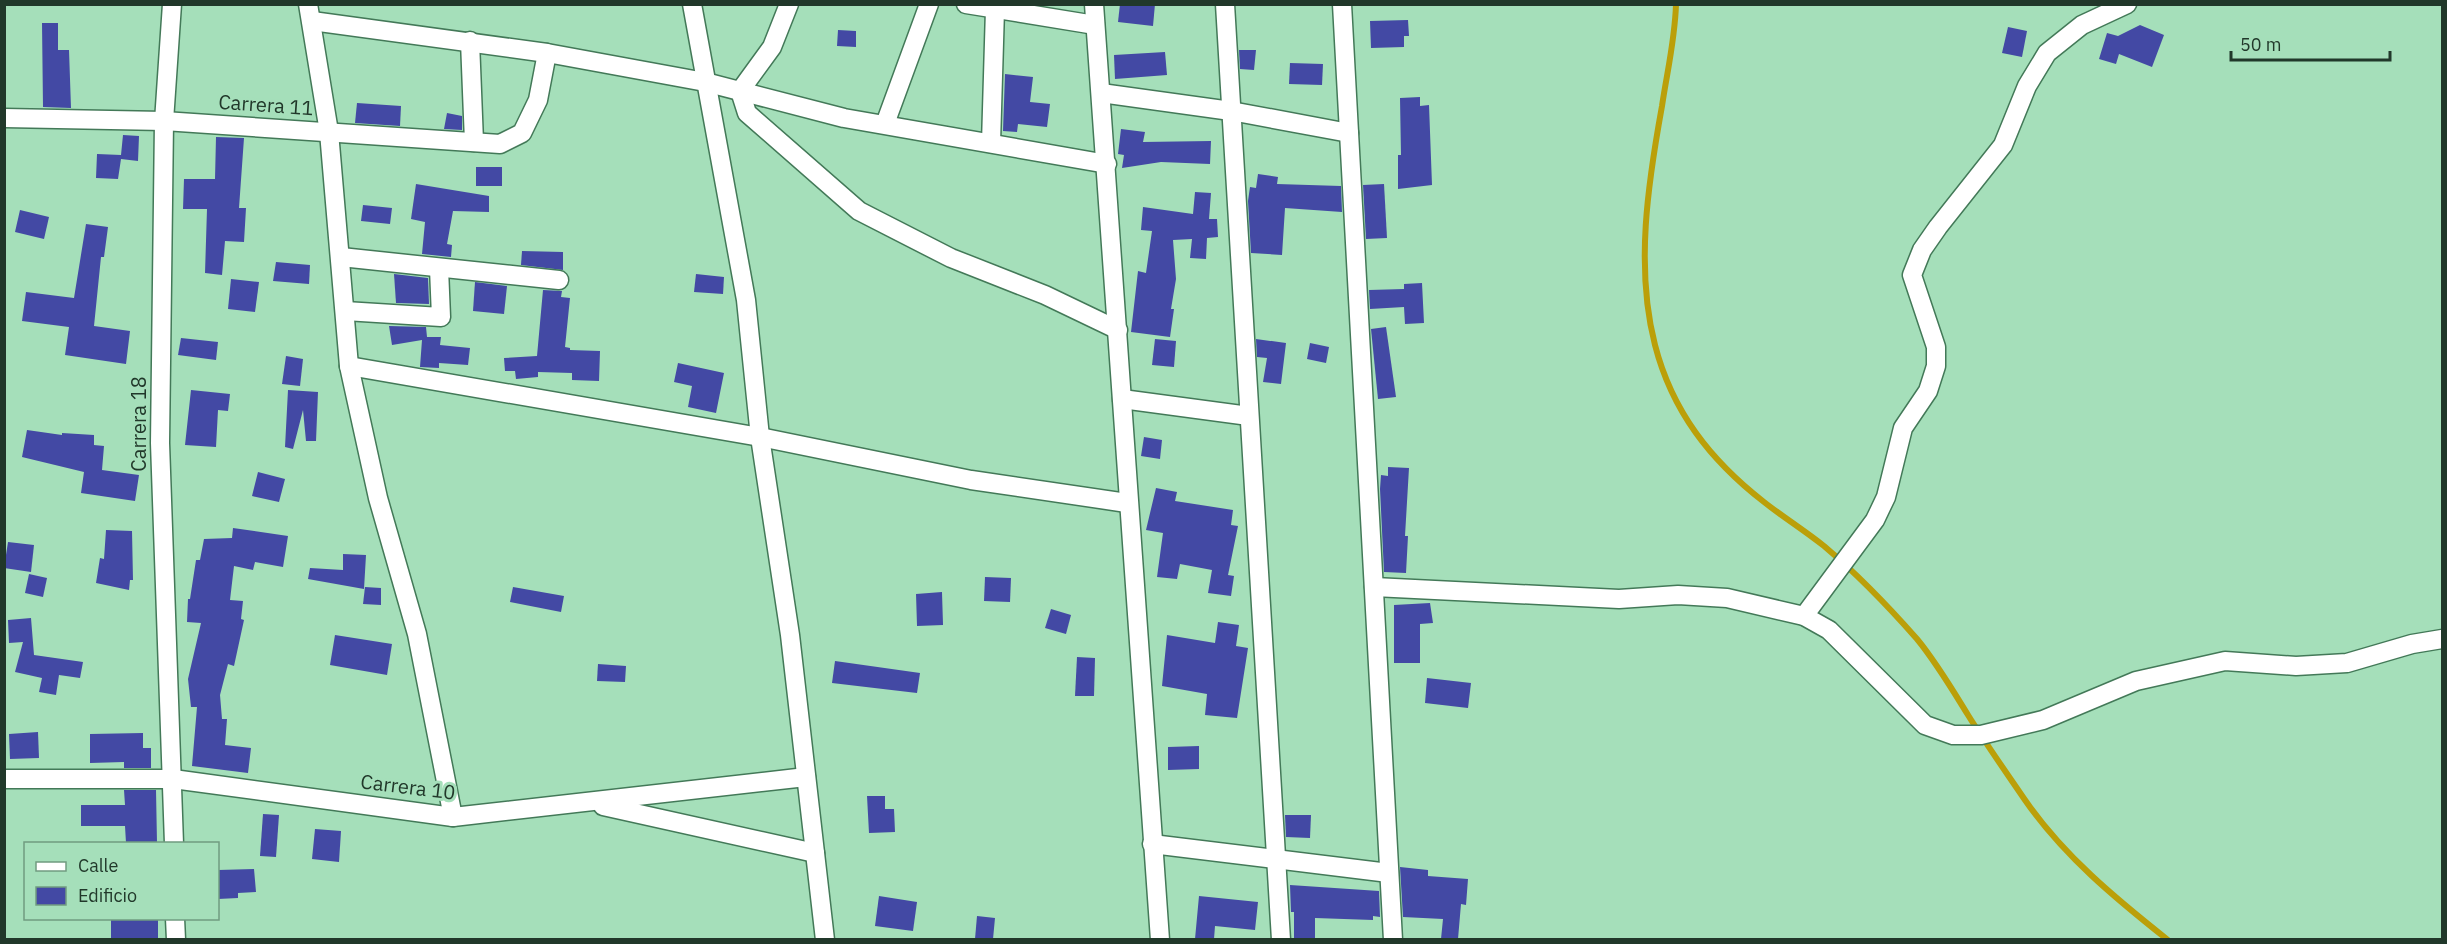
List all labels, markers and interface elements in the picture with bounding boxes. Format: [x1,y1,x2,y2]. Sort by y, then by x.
scale bar [2231,24,2390,62]
text: 50 m [2240,33,2282,56]
street label: Carrera 11 [218,88,315,121]
street label: Carrera 18 [125,376,152,472]
street label: Carrera 10 [359,767,457,806]
legend [24,842,219,920]
text: Calle [78,854,118,877]
text: Edificio [78,884,137,907]

